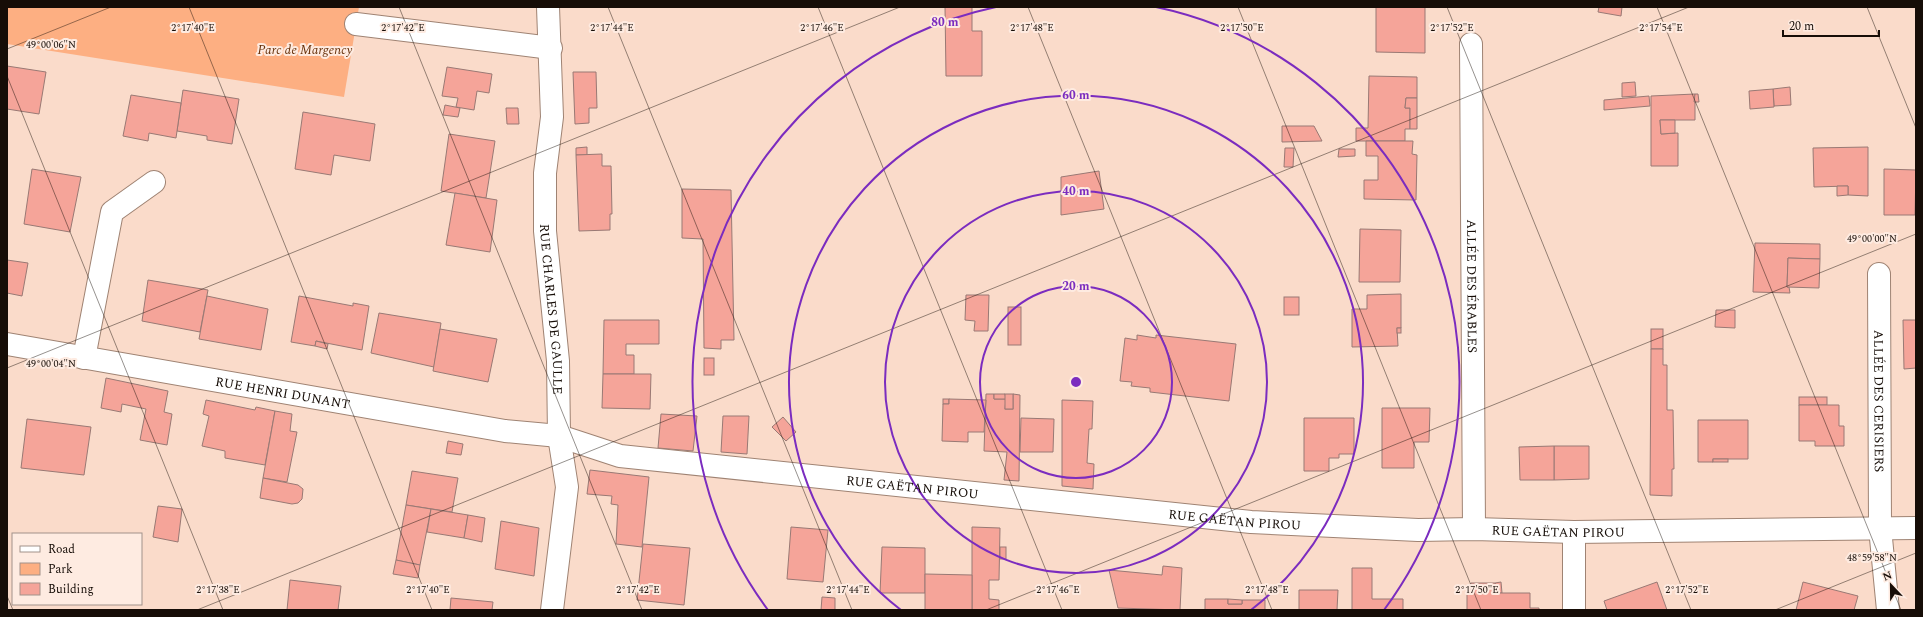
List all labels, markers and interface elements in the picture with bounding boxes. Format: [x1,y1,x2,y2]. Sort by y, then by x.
scale bar [1783,12,1879,38]
text: 80 m [931,13,959,32]
text: 20 m [1789,17,1814,36]
text: 2°17'40"E [171,20,215,36]
text: 2°17'42"E [381,20,425,36]
text: 2°17'44"E [590,20,634,36]
text: 2°17'46"E [800,20,844,36]
text: 2°17'48"E [1010,20,1054,36]
text: 2°17'50"E [1220,20,1264,36]
text: 2°17'52"E [1430,20,1474,36]
text: 2°17'54"E [1639,20,1683,36]
text: 49°00'06"N [26,37,76,53]
park label: Parc de Margency [258,40,353,60]
text: 60 m [1062,86,1090,105]
text: 40 m [1062,182,1090,201]
street label: ALLÉE DES ÉRABLES [1461,219,1482,353]
street label: RUE CHARLES DE GAULLE [534,224,567,395]
text: 49°00'00"N [1847,231,1897,247]
text: 20 m [1062,277,1090,296]
street label: ALLÉE DES CERISIERS [1868,330,1889,472]
text: 49°00'04"N [26,356,76,372]
street label: RUE HENRI DUNANT [214,372,352,415]
centre of rings [1069,375,1083,389]
street label: RUE GAËTAN PIROU [845,471,980,504]
street label: RUE GAËTAN PIROU [1167,504,1302,535]
street label: RUE GAËTAN PIROU [1491,521,1625,543]
legend [12,533,142,605]
text: Road [48,540,75,559]
text: 48°59'58"N [1847,550,1897,566]
text: Park [48,560,73,579]
north arrow [1871,565,1911,605]
text: N [1880,567,1895,586]
text: Building [48,580,94,599]
text: 2°17'38"E [196,582,240,598]
text: 2°17'40"E [406,582,450,598]
text: 2°17'42"E [616,582,660,598]
text: 2°17'44"E [826,582,870,598]
text: 2°17'46"E [1036,582,1080,598]
text: 2°17'48"E [1245,582,1289,598]
text: 2°17'50"E [1455,582,1499,598]
text: 2°17'52"E [1665,582,1709,598]

